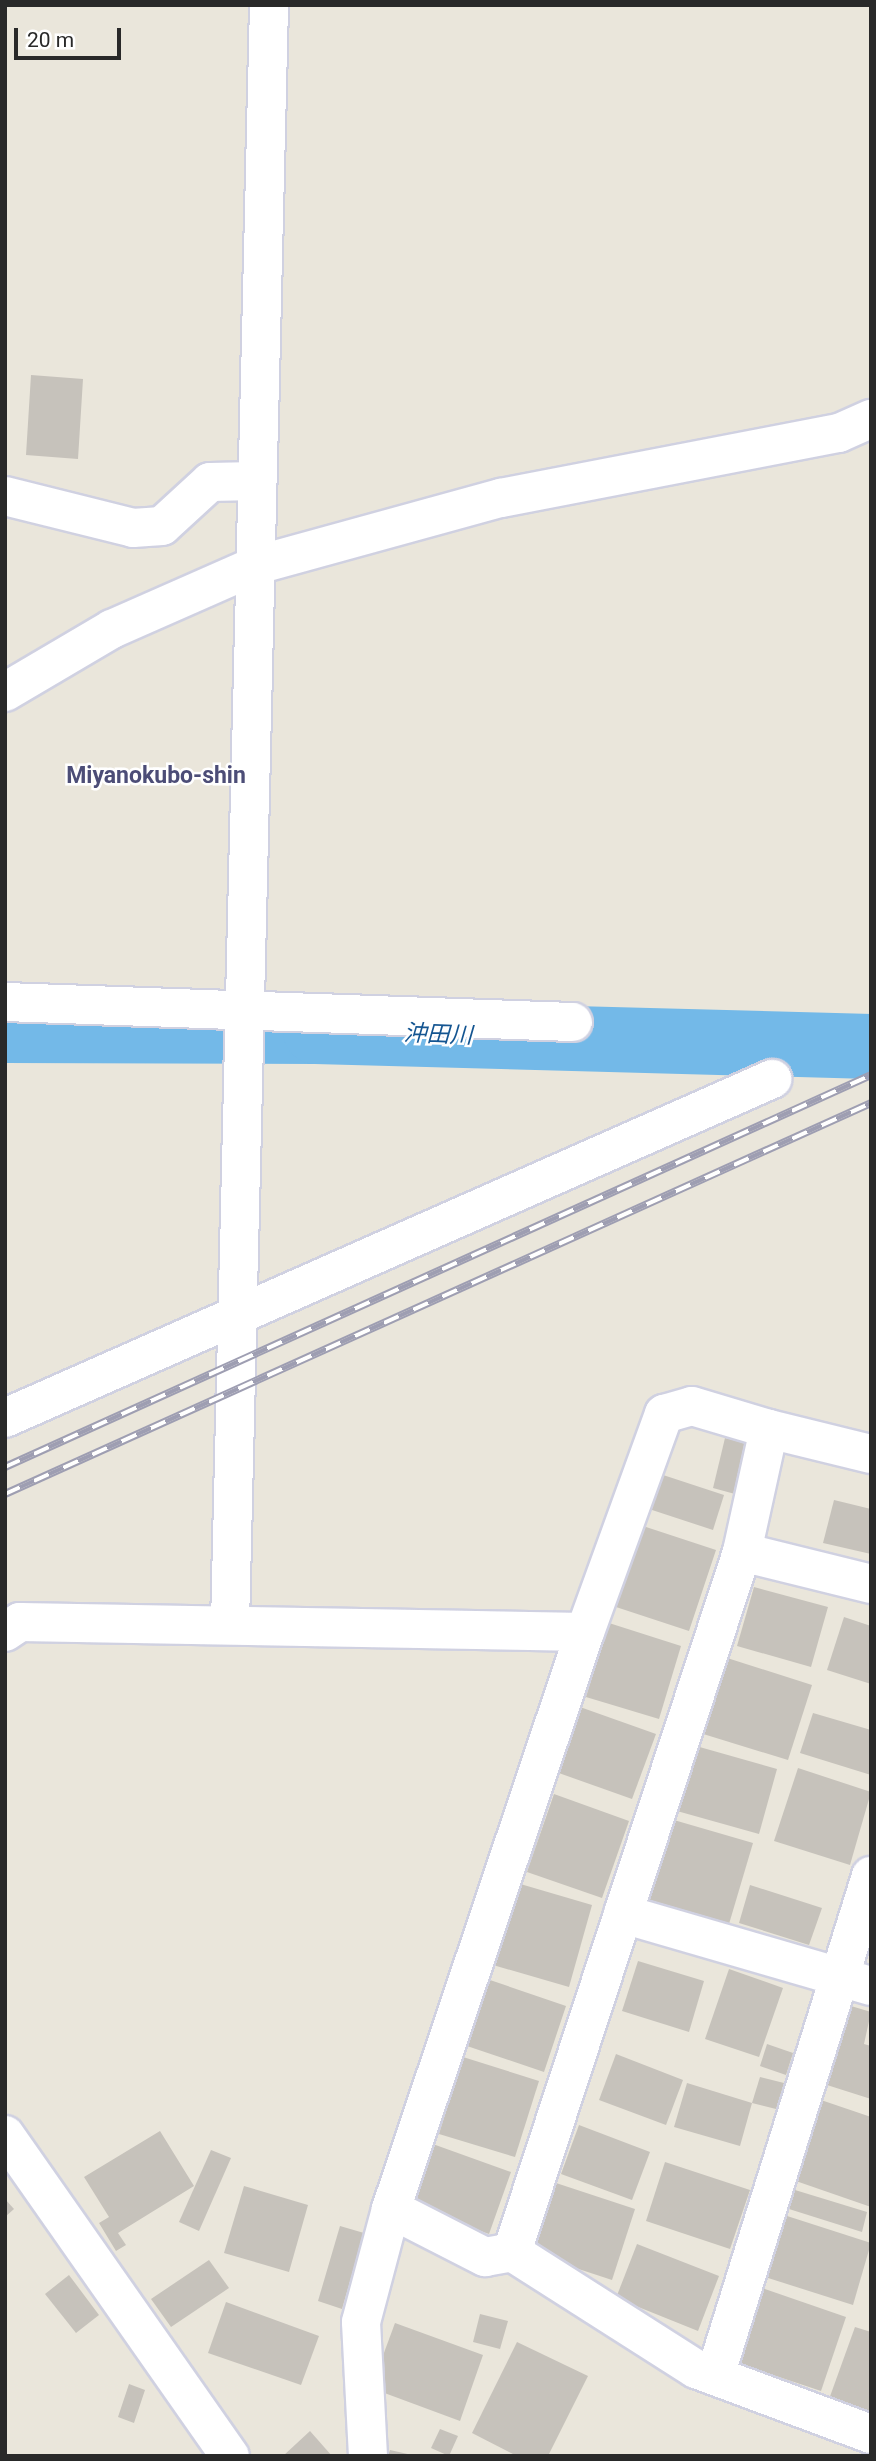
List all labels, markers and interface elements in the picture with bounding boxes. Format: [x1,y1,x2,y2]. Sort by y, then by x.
scale bar [18,14,124,58]
text: 20 m [27,28,74,52]
district label: Miyanokubo-shin [66,762,246,790]
water label: 沖田川 [403,1020,473,1050]

